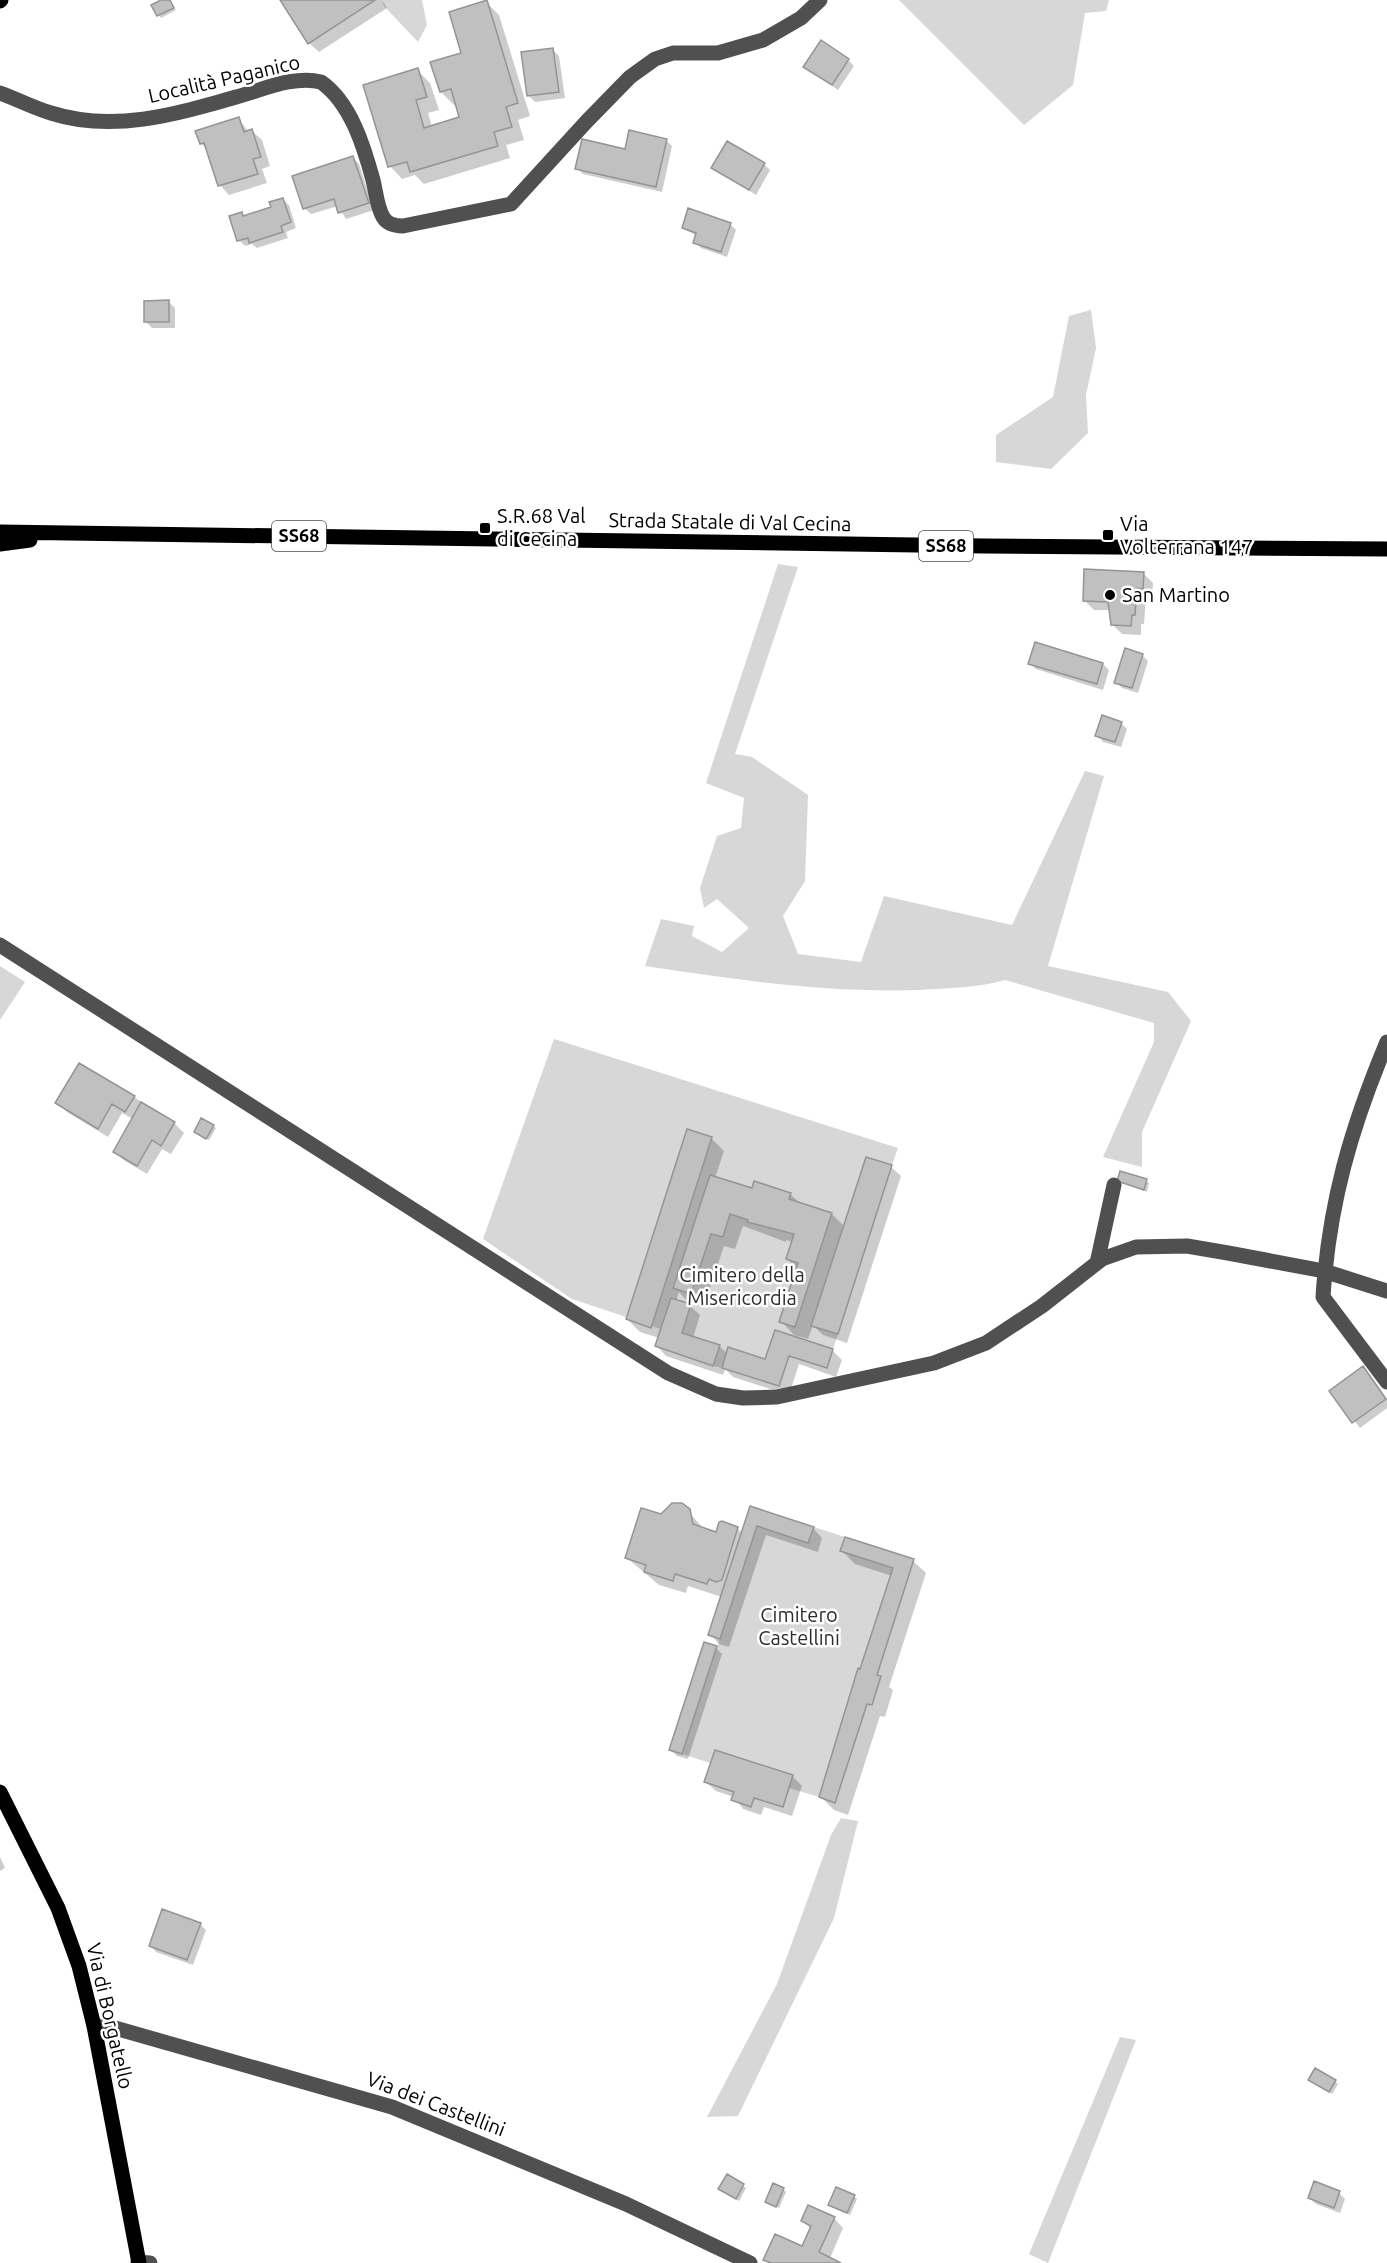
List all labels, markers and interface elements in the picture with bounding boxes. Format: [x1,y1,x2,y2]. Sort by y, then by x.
street label: Località Paganico [146,50,302,107]
place label: S.R.68 Val di Cecina [497,504,585,550]
street label: Strada Statale di Val Cecina [608,508,852,535]
place label: Via Volterrana 147 [1120,512,1253,558]
road number: SS68 [272,521,326,551]
marker: S.R.68 Val di Cecina [478,521,492,535]
marker: Via Volterrana 147 [1101,528,1115,542]
road number: SS68 [919,531,973,561]
place label: San Martino [1122,583,1230,606]
marker: San Martino [1103,588,1117,602]
park label: Cimitero della Misericordia [679,1263,805,1309]
park label: Cimitero Castellini [758,1603,840,1649]
street label: Via di Borgatello [83,1941,138,2091]
street label: Via dei Castellini [363,2066,509,2141]

